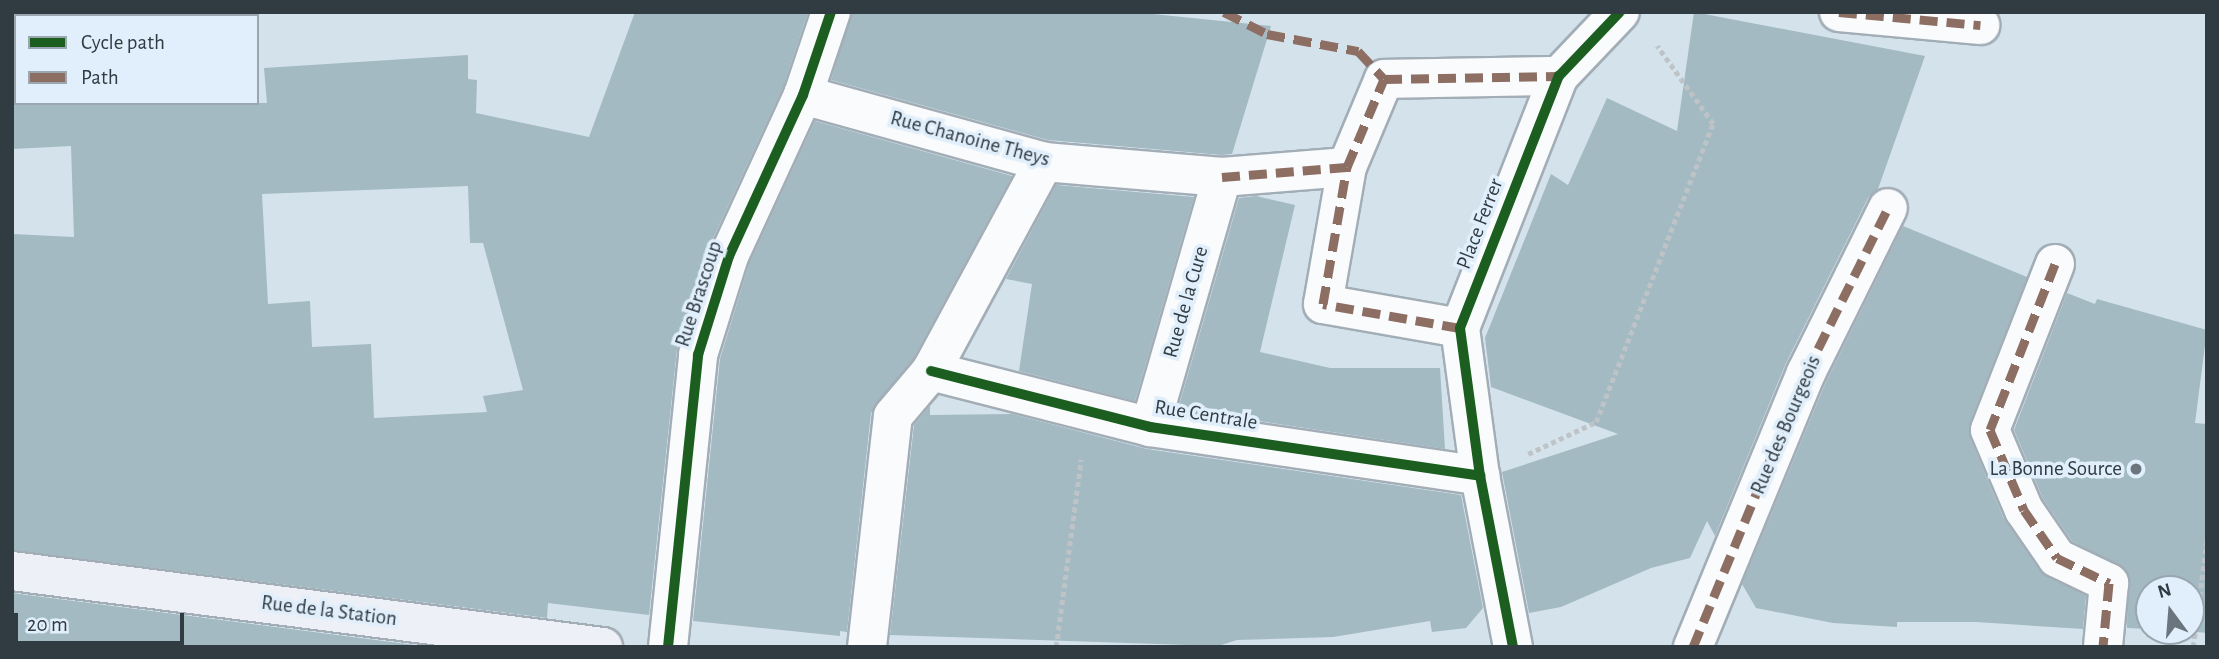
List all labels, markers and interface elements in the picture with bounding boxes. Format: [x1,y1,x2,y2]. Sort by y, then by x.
legend [14,14,259,105]
text: Cycle path [81,32,165,53]
text: Path [81,67,119,88]
street label: Rue Chanoine Theys [888,106,1052,172]
street label: Place Ferrer [1451,175,1509,273]
street label: Rue Brascoup [670,238,728,350]
street label: Rue de la Cure [1158,243,1214,361]
street label: Rue des Bourgeois [1745,352,1827,498]
street label: Rue Centrale [1153,394,1259,436]
place label: La Bonne Source [1989,456,2122,482]
marker: La Bonne Source [2128,461,2144,477]
north arrow [2135,575,2205,645]
text: N [2156,580,2174,602]
street label: Rue de la Station [260,590,398,632]
scale bar [18,600,187,644]
text: 20 m [27,614,68,635]

